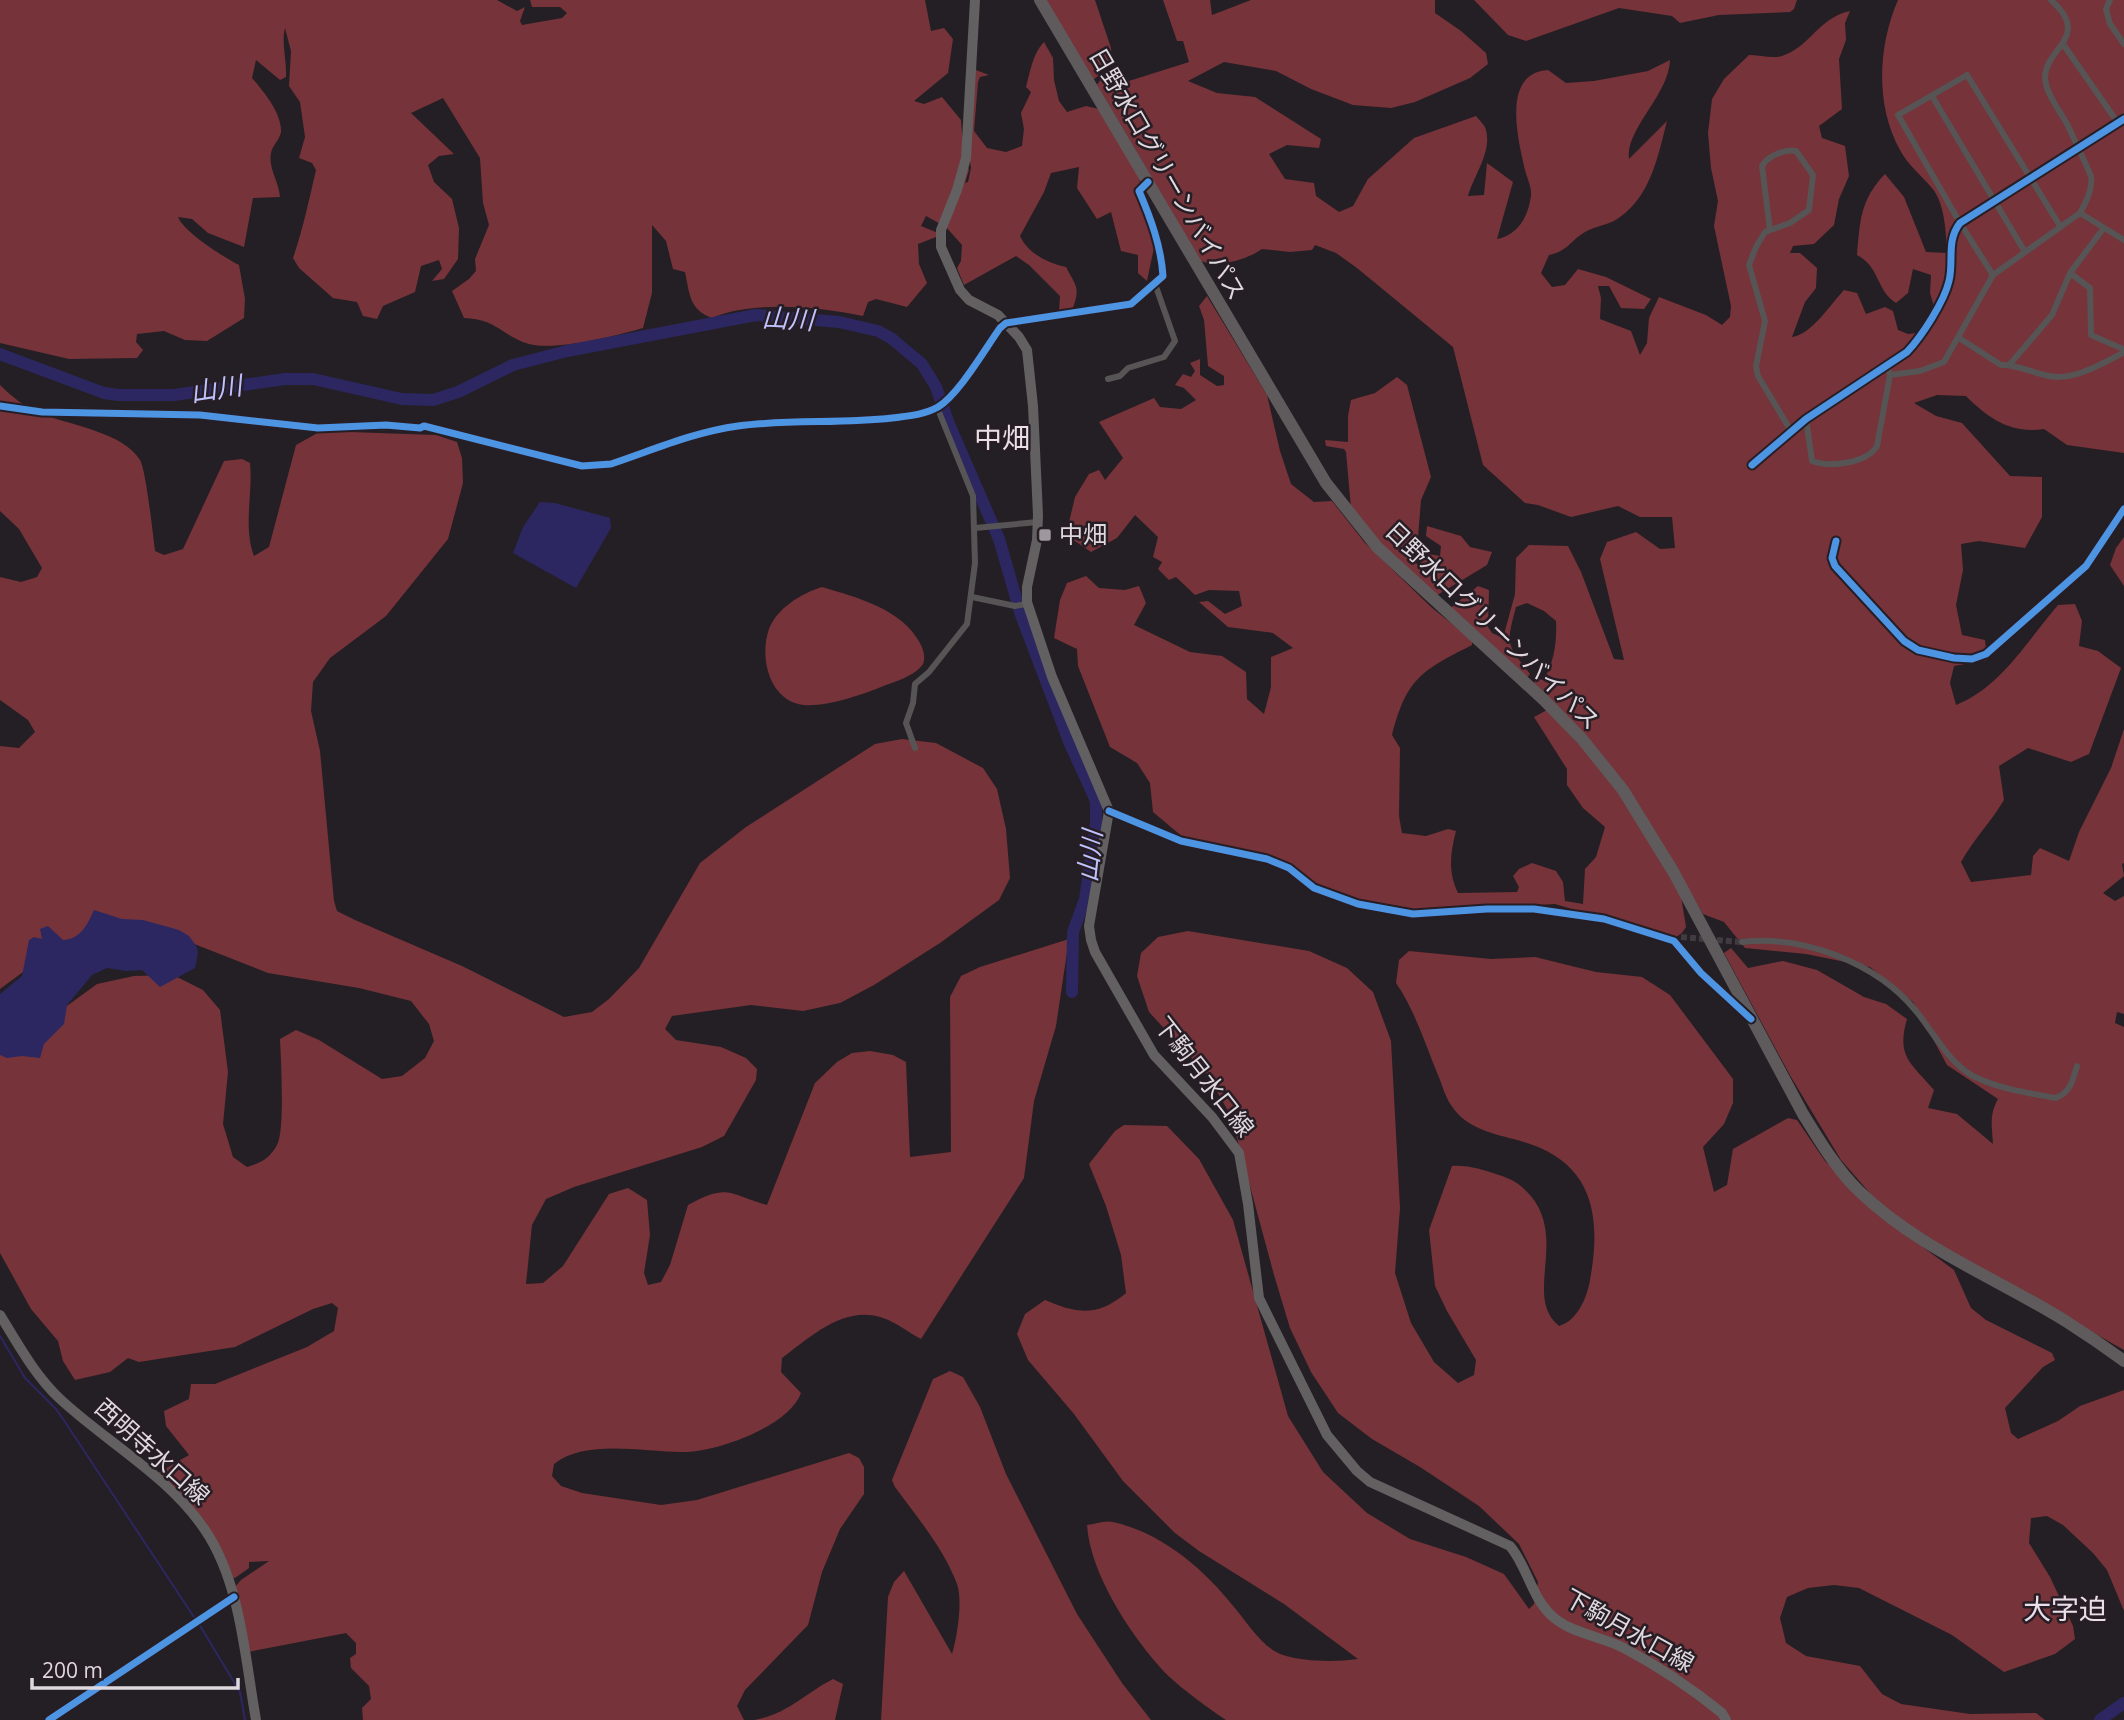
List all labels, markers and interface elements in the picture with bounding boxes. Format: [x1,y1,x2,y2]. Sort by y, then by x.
street label: 日野水口グリーンバイパス [1082,41,1254,305]
water label: 山川 [761,299,818,337]
water label: 山川 [187,366,247,410]
district label: 中畑 [974,418,1030,456]
street label: 日野水口グリーンバイパス [1379,514,1607,736]
place label: 中畑 [1059,517,1107,550]
marker: 中畑 [1037,527,1053,543]
water label: 山川 [1068,825,1110,884]
street label: 下駒月水口線 [1148,1009,1263,1143]
street label: 西明寺水口線 [88,1390,218,1511]
street label: 下駒月水口線 [1559,1580,1701,1679]
district label: 大字迫 [2023,1589,2107,1627]
scale bar [32,1646,238,1690]
text: 200 m [42,1656,103,1684]

